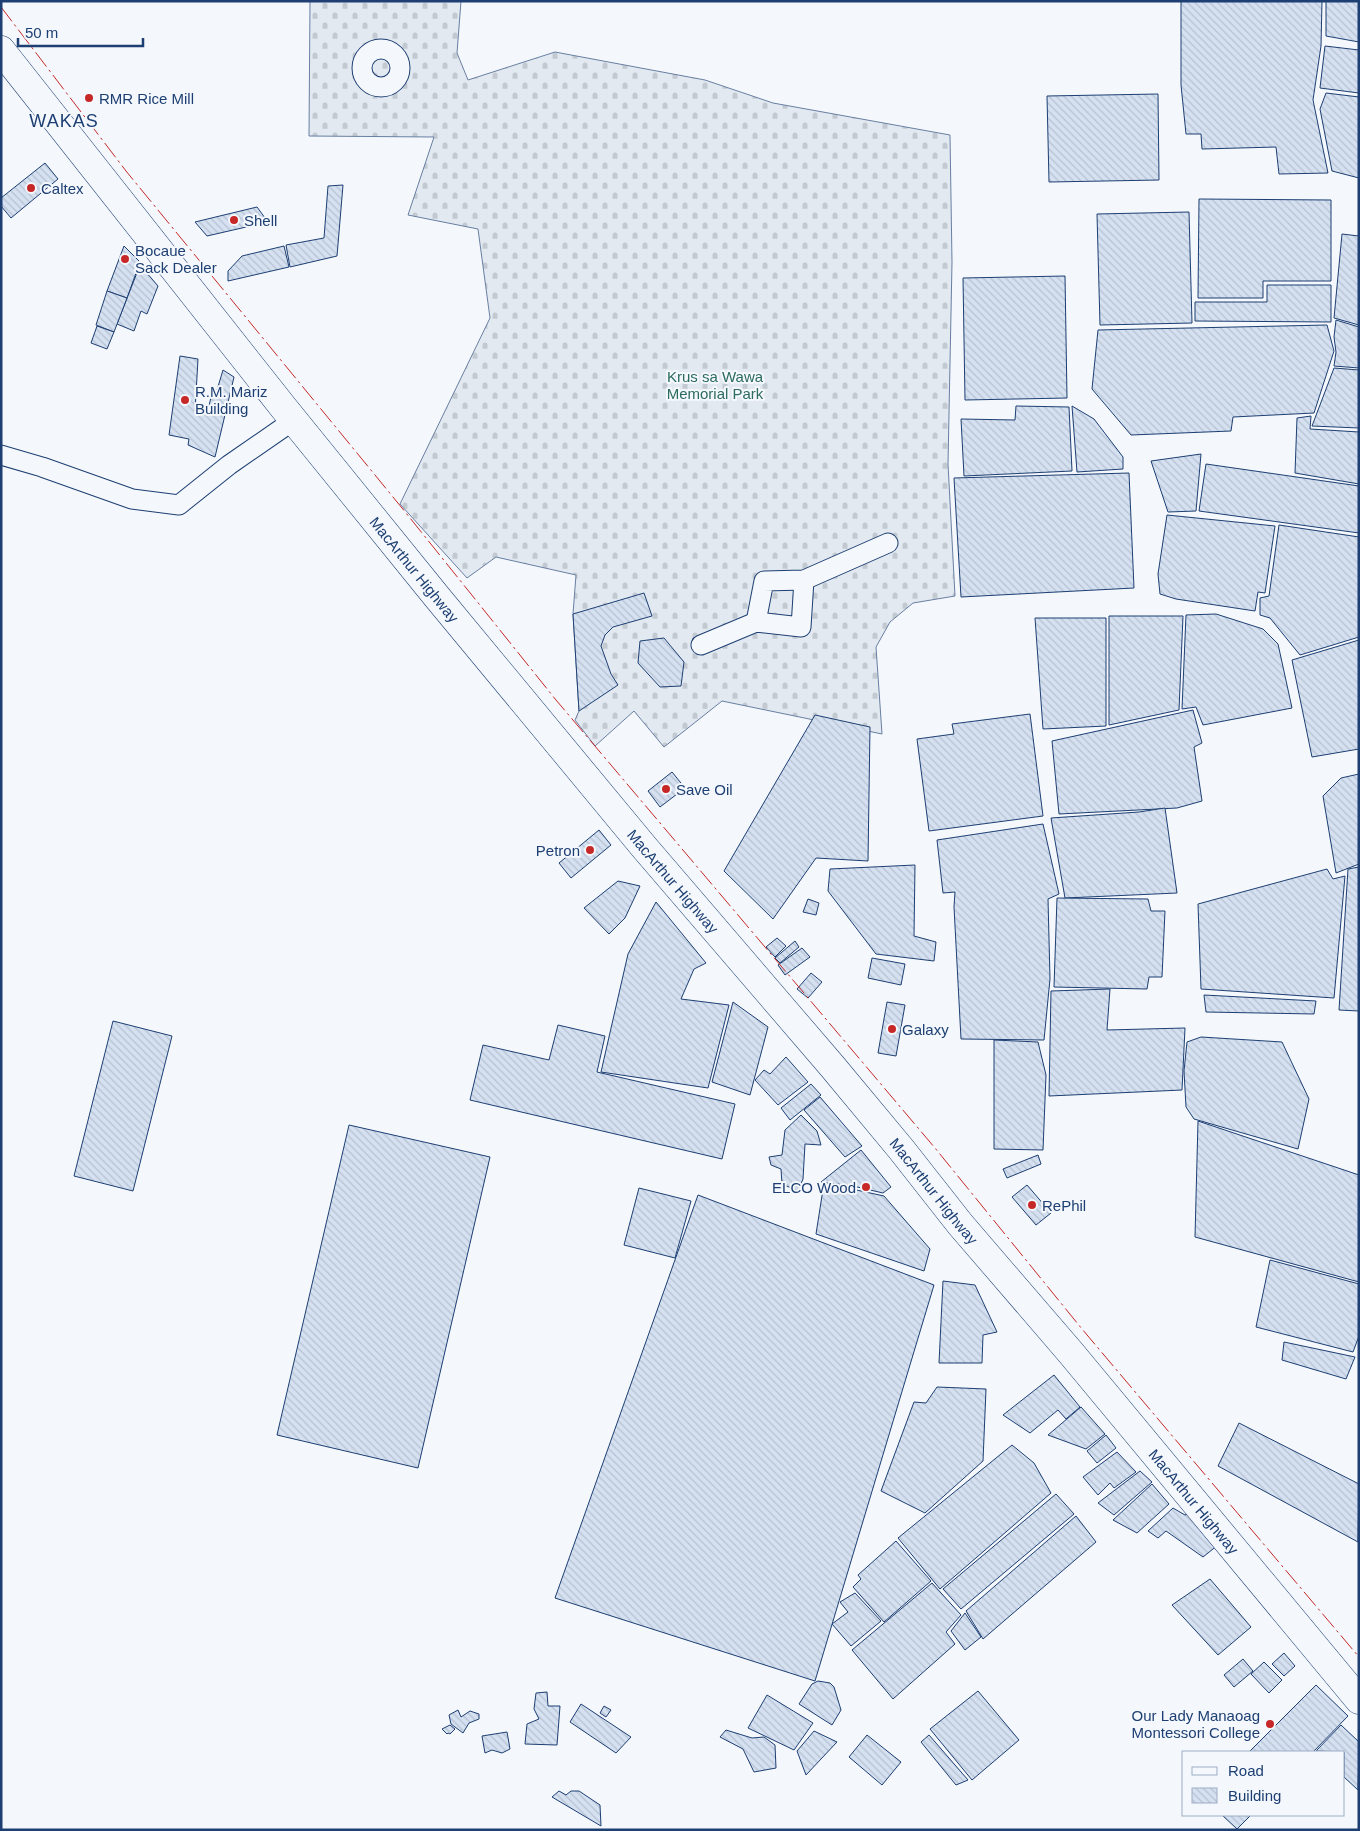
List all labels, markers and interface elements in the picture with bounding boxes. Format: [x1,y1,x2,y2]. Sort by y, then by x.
scale bar [18,15,142,47]
text: 50 m [25,24,58,41]
place label: RMR Rice Mill [99,90,194,107]
marker: RMR Rice Mill [83,92,95,104]
district label: WAKAS [29,111,99,131]
place label: Caltex [41,180,84,197]
marker: Caltex [25,182,37,194]
place label: Shell [244,212,277,229]
marker: Shell [228,214,240,226]
place label: Bocaue Sack Dealer [135,242,217,276]
marker: Bocaue Sack Dealer [119,253,131,265]
park label: Krus sa Wawa Memorial Park [667,368,764,402]
place label: R.M. Mariz Building [195,383,268,417]
marker: R.M. Mariz Building [179,394,191,406]
street label: MacArthur Highway [367,513,463,626]
place label: Save Oil [676,781,733,798]
marker: Save Oil [660,783,672,795]
street label: MacArthur Highway [624,826,723,937]
place label: Petron [536,842,580,859]
marker: Petron [584,844,596,856]
place label: Galaxy [902,1021,949,1038]
marker: Galaxy [886,1023,898,1035]
street label: MacArthur Highway [887,1134,982,1248]
place label: ELCO Wood [772,1179,856,1196]
marker: ELCO Wood [860,1181,872,1193]
place label: RePhil [1042,1197,1086,1214]
marker: RePhil [1026,1199,1038,1211]
street label: MacArthur Highway [1146,1445,1243,1558]
place label: Our Lady Manaoag Montessori College [1132,1707,1260,1741]
marker: Our Lady Manaoag Montessori College [1264,1718,1276,1730]
legend [1182,1751,1345,1816]
text: Road [1228,1762,1264,1779]
text: Building [1228,1787,1281,1804]

